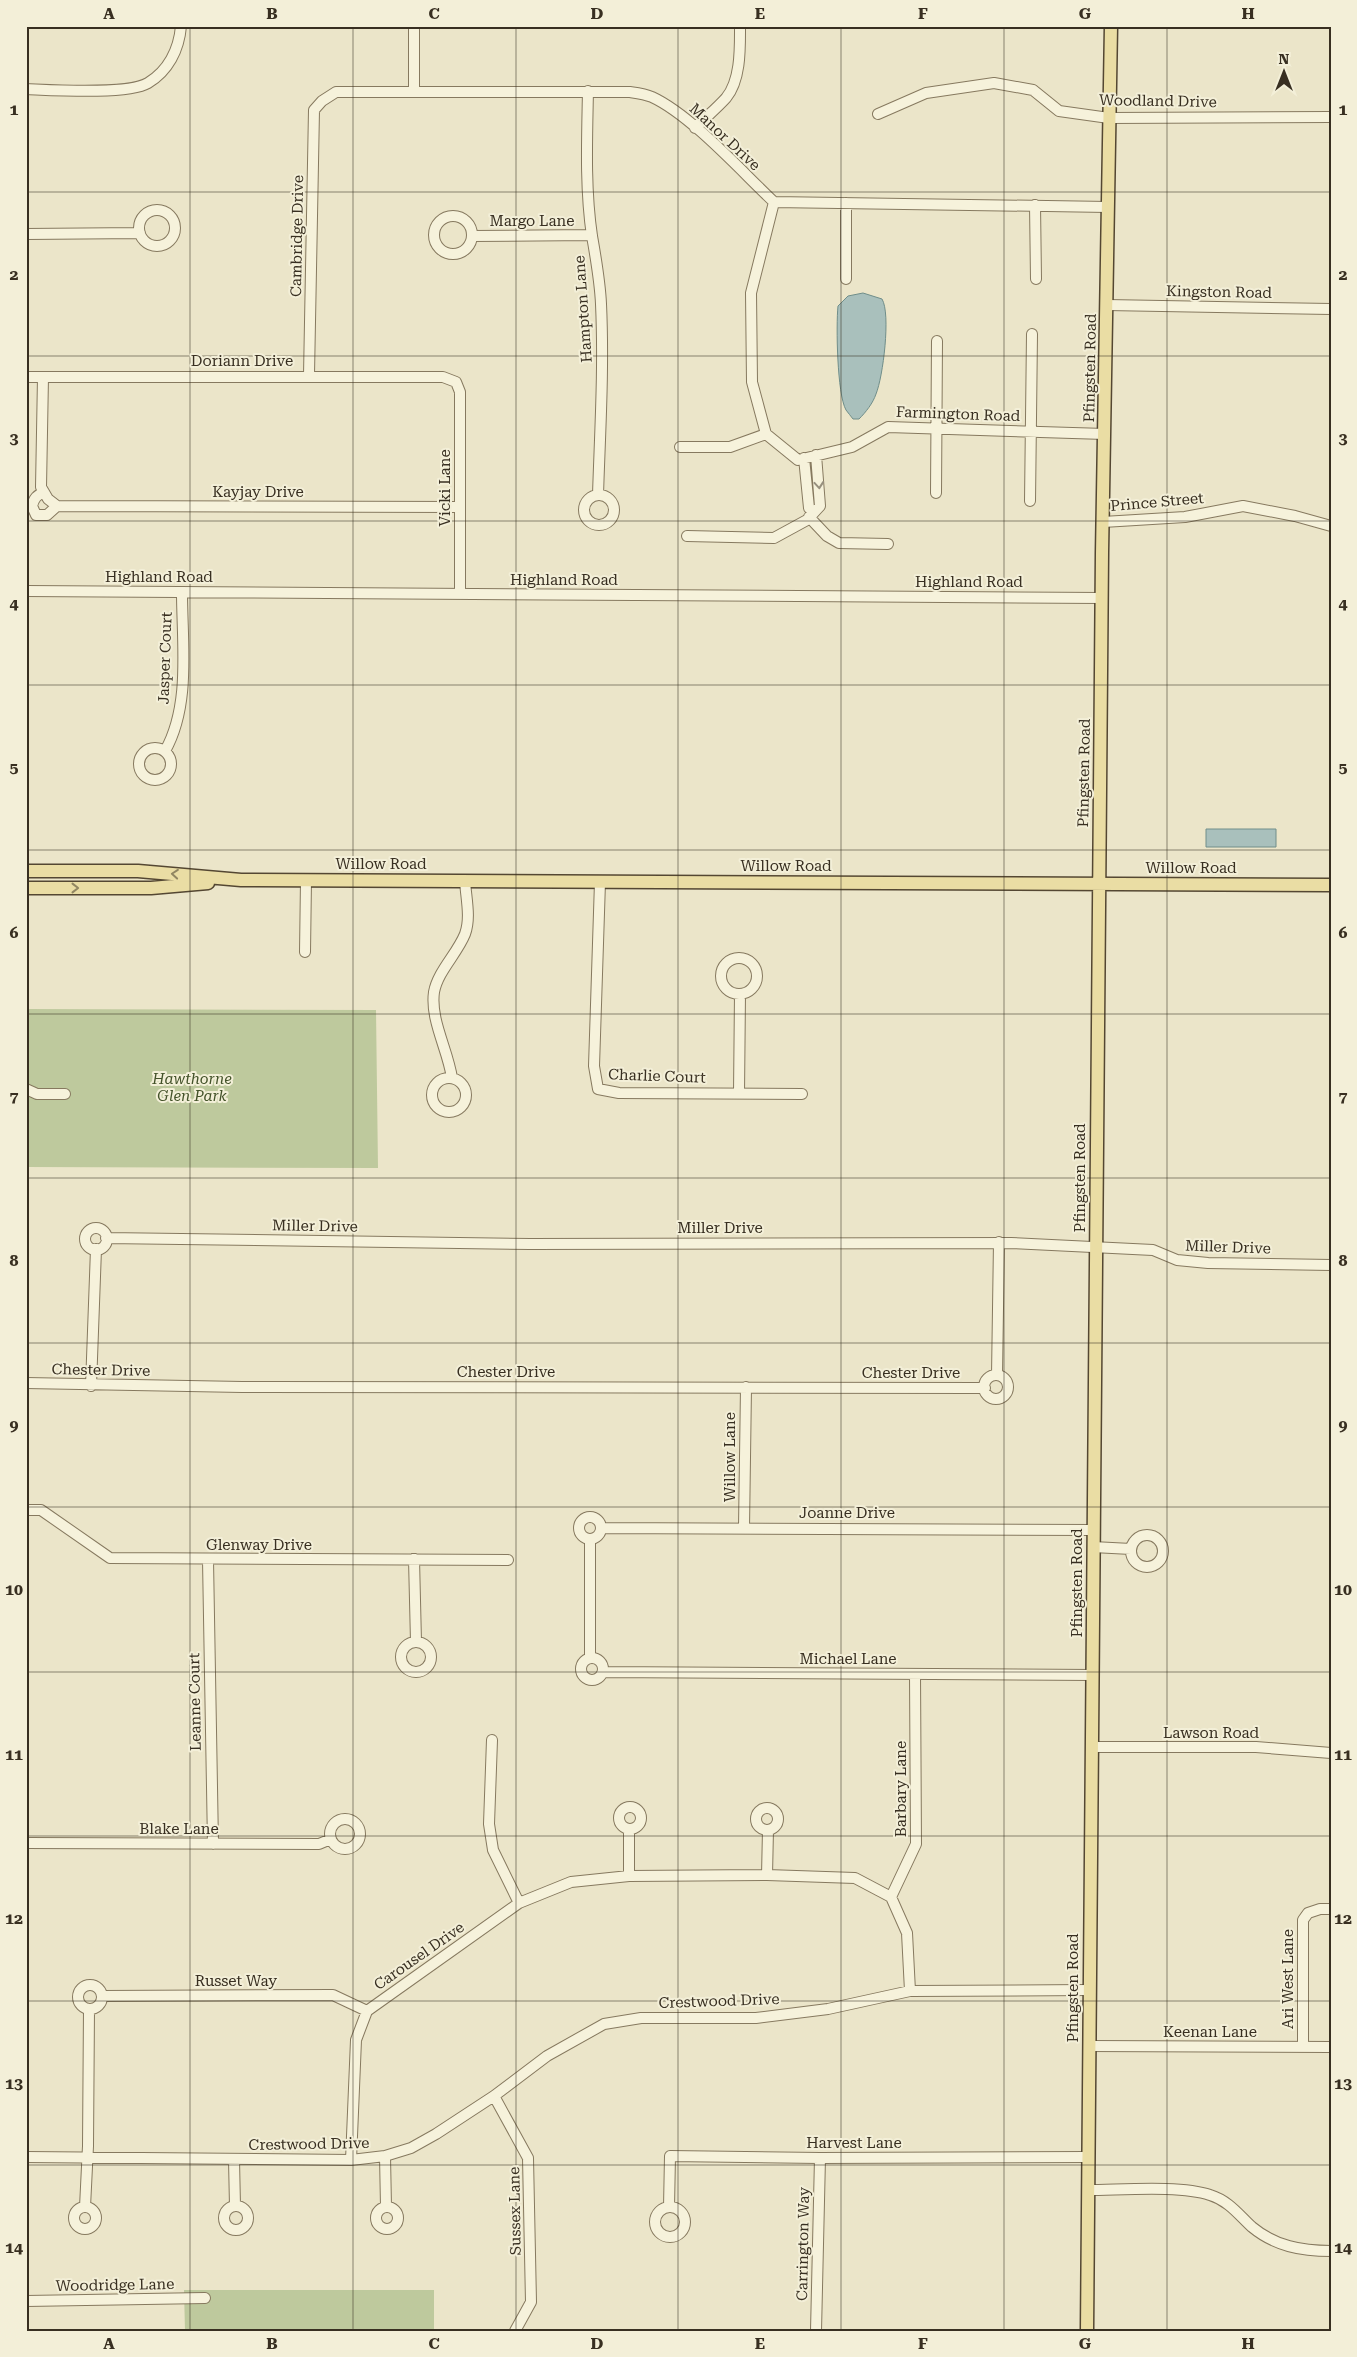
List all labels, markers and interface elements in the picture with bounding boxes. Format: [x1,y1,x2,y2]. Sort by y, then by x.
text: A [103,4,115,23]
text: B [266,4,278,23]
text: C [428,4,440,23]
text: D [591,4,604,23]
text: E [755,4,765,23]
text: F [918,4,928,23]
text: G [1079,4,1092,23]
text: H [1241,4,1255,23]
north arrow [1260,48,1310,98]
text: N [1279,51,1290,67]
street label: Woodland Drive [1099,91,1217,111]
text: 1 [10,100,19,119]
street label: Manor Drive [686,100,764,174]
text: 1 [1339,100,1348,119]
street label: Cambridge Drive [287,175,307,297]
street label: Margo Lane [490,212,574,230]
street label: Hampton Lane [570,255,596,363]
text: 2 [10,265,19,284]
text: 2 [1339,265,1348,284]
street label: Kingston Road [1166,282,1272,302]
street label: Pfingsten Road [1080,313,1100,423]
street label: Doriann Drive [191,352,293,370]
street label: Farmington Road [896,403,1021,425]
text: 3 [10,429,19,448]
text: 3 [1339,429,1348,448]
street label: Vicki Lane [436,449,454,527]
one-way arrow [813,482,824,490]
street label: Kayjay Drive [212,483,304,501]
street label: Prince Street [1110,489,1205,515]
street label: Highland Road [105,568,213,586]
street label: Highland Road [510,571,618,589]
street label: Highland Road [915,573,1023,591]
text: 4 [10,594,19,613]
text: 4 [1339,594,1348,613]
street label: Jasper Court [154,611,176,705]
street label: Pfingsten Road [1074,718,1094,828]
text: 5 [10,758,19,777]
text: 5 [1339,758,1348,777]
street label: Willow Road [335,855,427,873]
street label: Willow Road [740,857,832,875]
street label: Willow Road [1145,859,1237,877]
one-way arrow [170,869,178,880]
one-way arrow [72,883,79,893]
text: 6 [10,923,19,942]
text: 6 [1339,923,1348,942]
street label: Charlie Court [608,1065,706,1087]
park label: Hawthorne Glen Park [151,1070,232,1105]
text: 7 [10,1087,19,1106]
text: 7 [1339,1087,1348,1106]
street label: Pfingsten Road [1071,1123,1089,1233]
street label: Miller Drive [272,1216,358,1236]
street label: Miller Drive [677,1219,763,1237]
street label: Miller Drive [1185,1237,1271,1257]
text: 8 [10,1251,19,1270]
text: 8 [1339,1251,1348,1270]
street label: Chester Drive [52,1360,150,1380]
street label: Chester Drive [457,1363,555,1381]
street label: Chester Drive [862,1364,960,1382]
street label: Willow Lane [721,1412,739,1502]
text: 9 [10,1416,19,1435]
text: 9 [1339,1416,1348,1435]
street label: Joanne Drive [799,1504,895,1522]
street label: Pfingsten Road [1068,1528,1086,1638]
street label: Glenway Drive [206,1536,312,1554]
text: 10 [5,1580,23,1599]
text: 10 [1334,1580,1352,1599]
street label: Michael Lane [799,1650,897,1668]
street label: Leanne Court [185,1652,205,1751]
street label: Lawson Road [1163,1724,1259,1742]
street label: Barbary Lane [892,1741,910,1837]
text: 11 [5,1745,23,1764]
text: 11 [1334,1745,1352,1764]
street label: Blake Lane [139,1820,219,1838]
text: 12 [5,1909,23,1928]
text: 12 [1334,1909,1352,1928]
street label: Carousel Drive [370,1918,468,1994]
street label: Ari West Lane [1279,1929,1297,2029]
street label: Pfingsten Road [1064,1933,1082,2043]
street label: Russet Way [195,1972,277,1990]
street label: Crestwood Drive [658,1990,780,2012]
street label: Keenan Lane [1163,2023,1257,2041]
text: 13 [5,2074,23,2093]
text: 13 [1334,2074,1352,2093]
street label: Crestwood Drive [248,2134,370,2154]
street label: Harvest Lane [806,2134,902,2152]
street label: Sussex Lane [505,2166,525,2256]
street label: Carrington Way [793,2187,813,2301]
text: 14 [5,2238,23,2257]
text: 14 [1334,2238,1352,2257]
street label: Woodridge Lane [55,2275,175,2295]
text: A [103,2334,115,2353]
text: B [266,2334,278,2353]
text: C [428,2334,440,2353]
text: D [591,2334,604,2353]
text: E [755,2334,765,2353]
text: F [918,2334,928,2353]
text: G [1079,2334,1092,2353]
text: H [1241,2334,1255,2353]

